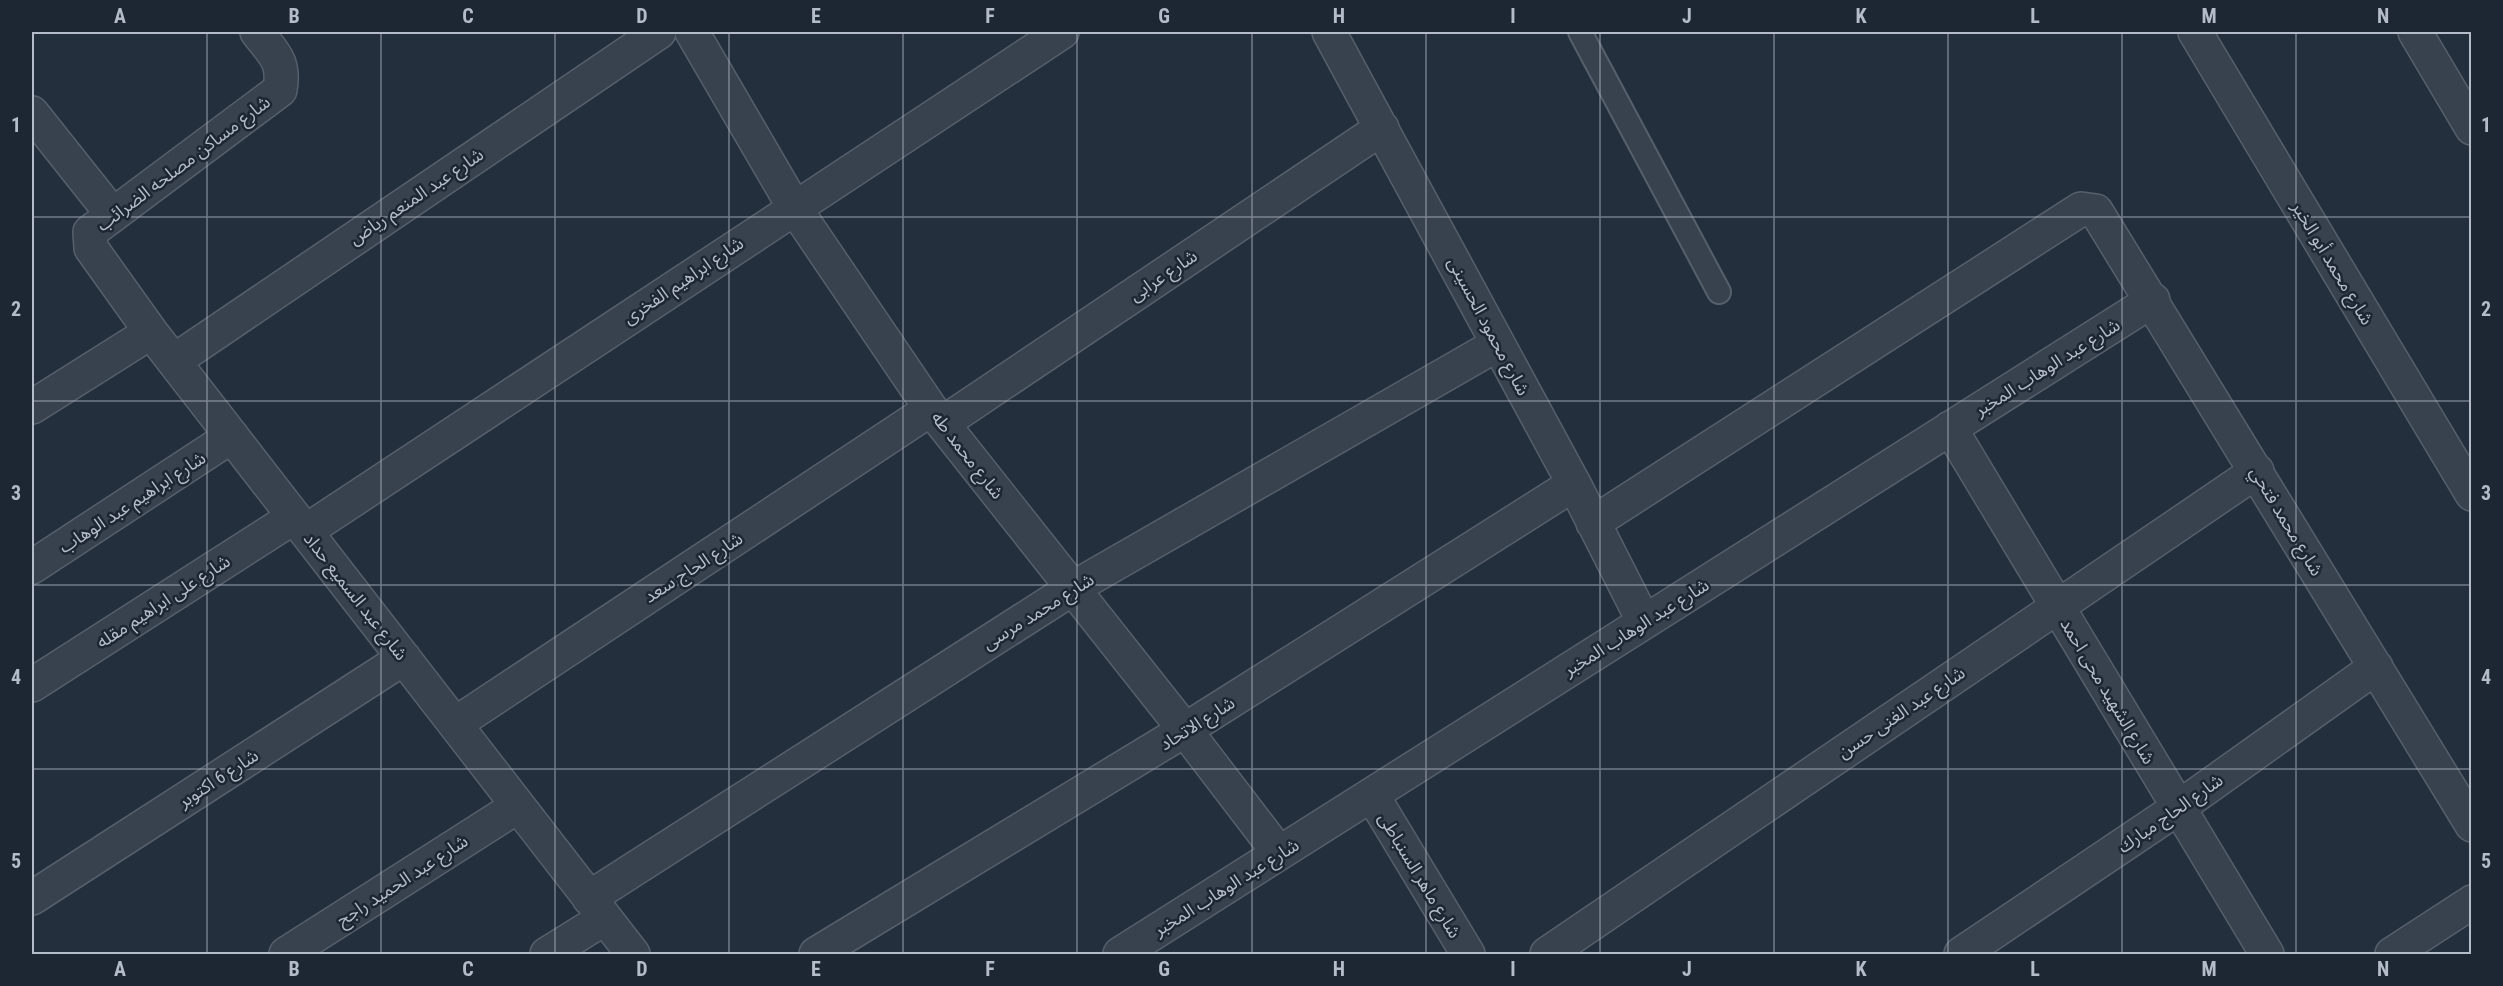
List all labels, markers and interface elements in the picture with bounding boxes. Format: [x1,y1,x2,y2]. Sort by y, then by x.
text: A [114,4,126,28]
text: B [288,4,300,28]
text: C [462,4,474,28]
text: D [636,4,648,28]
text: E [811,4,821,28]
text: F [985,4,995,28]
text: G [1158,4,1170,28]
text: H [1333,4,1345,28]
text: I [1510,4,1516,28]
text: J [1682,4,1692,28]
text: K [1855,4,1867,28]
text: L [2030,4,2040,28]
text: M [2201,4,2217,28]
text: N [2377,4,2389,28]
street label: شارع مساكن مصلحه الضرائب [92,91,276,238]
text: 1 [11,113,21,137]
text: 1 [2481,113,2491,137]
street label: شارع عبد المنعم رياض [345,143,489,252]
street label: شارع محمد أبو الخير [2284,197,2378,331]
street label: شارع ابراهيم الفخرى [619,232,749,331]
street label: شارع عرابى [1125,245,1203,309]
street label: شارع محمود الحسينى [1440,253,1534,401]
text: 2 [11,297,21,321]
text: 2 [2481,297,2491,321]
street label: شارع عبد الوهاب المخبر [1970,314,2126,424]
street label: شارع محمد طه [924,407,1009,505]
street label: شارع ابراهيم عبد الوهاب [55,447,211,561]
street label: شارع محمد فتحي [2243,463,2328,581]
text: 3 [11,481,21,505]
text: 3 [2481,481,2491,505]
street label: شارع الحاج سعد [640,527,749,610]
street label: شارع عبد السميع حداد [296,528,412,667]
street label: شارع على ابراهيم مقله [92,550,236,655]
street label: شارع محمد مرسى [978,568,1100,657]
street label: شارع عبد الوهاب المخبر [1559,574,1715,684]
street label: شارع الشهيد محى احمد [2053,614,2160,770]
street label: شارع عبد الغنى حسن [1833,662,1971,766]
text: 4 [11,665,21,689]
text: 4 [2481,665,2491,689]
street label: شارع الاتحاد [1156,692,1241,758]
street label: شارع 6 اكتوبر [173,744,264,816]
street label: شارع الحاج مبارك [2113,769,2229,860]
street label: شارع ماهر السنباطى [1371,808,1466,944]
street label: شارع عبد الحميد راجح [332,830,474,934]
street label: شارع عبد الوهاب المخبر [1149,834,1305,944]
text: 5 [11,849,21,873]
text: 5 [2481,849,2491,873]
text: A [114,957,126,981]
text: B [288,957,300,981]
text: C [462,957,474,981]
text: D [636,957,648,981]
text: E [811,957,821,981]
text: F [985,957,995,981]
text: G [1158,957,1170,981]
text: H [1333,957,1345,981]
text: I [1510,957,1516,981]
text: J [1682,957,1692,981]
text: K [1855,957,1867,981]
text: L [2030,957,2040,981]
text: M [2201,957,2217,981]
text: N [2377,957,2389,981]

